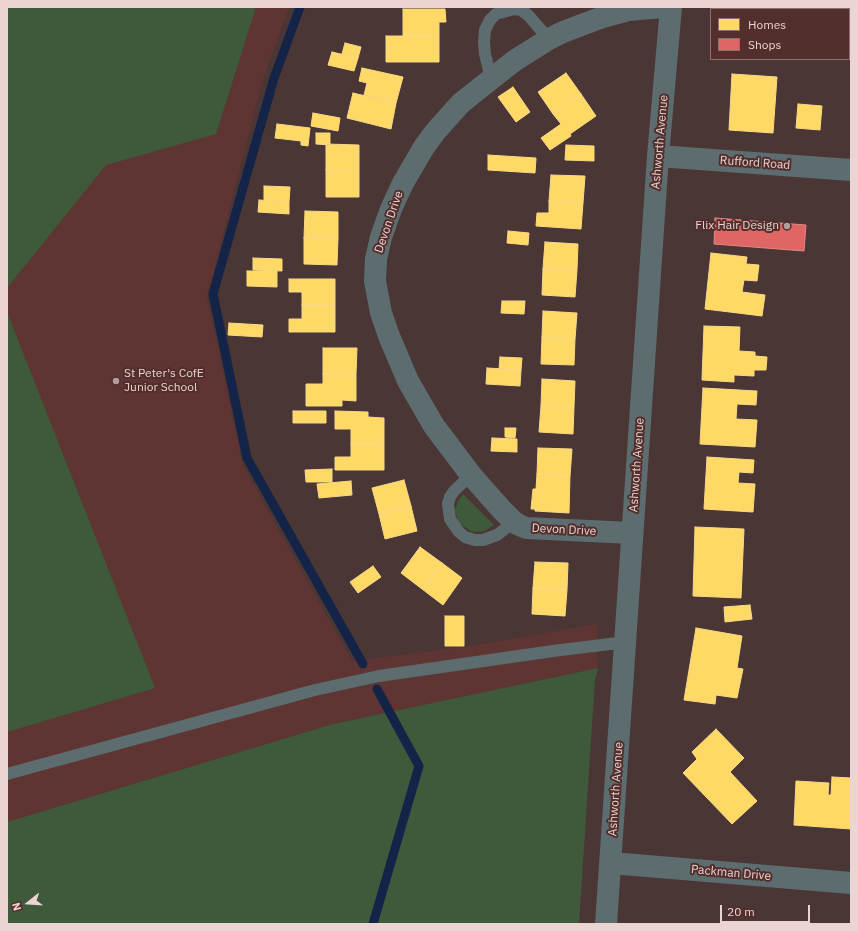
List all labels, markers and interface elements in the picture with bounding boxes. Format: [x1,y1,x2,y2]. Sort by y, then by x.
legend [710,8,850,60]
text: Homes [748,17,786,32]
text: Shops [748,37,781,52]
street label: Ashworth Avenue [649,94,671,190]
street label: Rufford Road [719,153,791,173]
street label: Devon Drive [372,189,406,255]
place label: Flix Hair Design [695,219,779,233]
marker: Flix Hair Design [782,221,792,231]
place label: St Peter's CofE Junior School [124,367,204,395]
marker: St Peter's CofE Junior School [111,376,121,386]
street label: Ashworth Avenue [627,417,647,513]
street label: Devon Drive [531,521,597,539]
street label: Ashworth Avenue [606,741,626,837]
street label: Packman Drive [690,862,772,884]
north arrow [8,883,48,923]
scale bar [722,897,812,923]
text: N [9,901,24,912]
text: 20 m [727,904,755,919]

